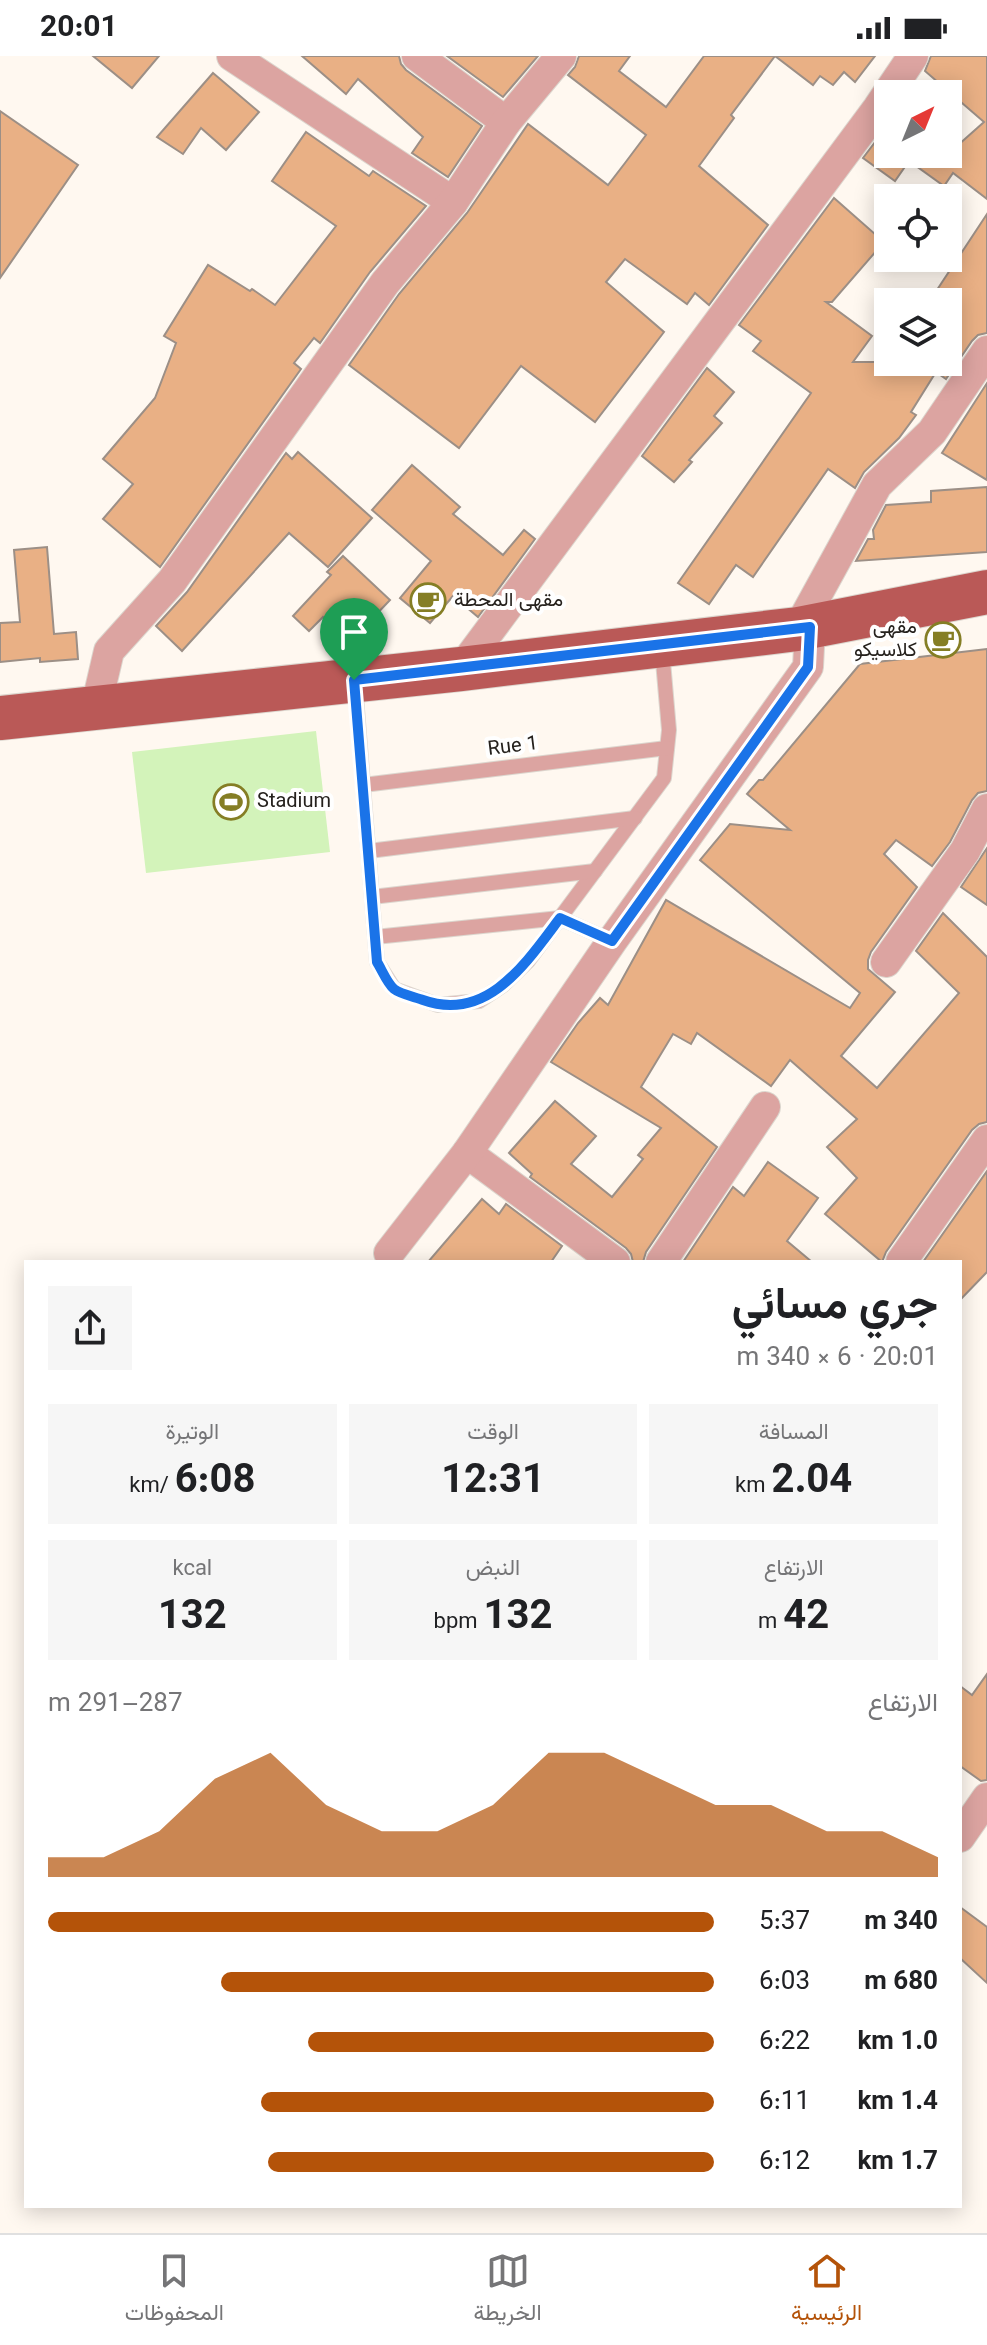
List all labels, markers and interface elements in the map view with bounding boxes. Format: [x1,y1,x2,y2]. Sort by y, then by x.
text: 20:01 [40,5,118,52]
north arrow [874,80,962,168]
map controls [874,80,962,376]
button: locate [874,184,962,272]
button: layers [874,288,962,376]
cafe icon: مقهى المحطة [409,582,447,620]
place label: مقهى المحطة [454,585,563,617]
pin [320,598,388,680]
icon: arrive [332,610,376,654]
place label: مقهى كلاسيكو [854,612,917,667]
cafe icon: مقهى كلاسيكو [924,621,962,659]
street label: Rue 1 [486,728,540,766]
sports icon: Stadium [212,783,250,821]
place label: Stadium [257,786,331,818]
text: جري مسائي [732,1273,938,1342]
button: share [48,1286,132,1370]
text: 20:01 · 6 × 340 m [736,1338,938,1379]
text: الوتيرة [165,1416,219,1451]
text: الوقت [467,1416,519,1451]
text: المسافة [759,1416,829,1451]
text: 6:08 [175,1451,255,1513]
text: 12:31 [441,1451,545,1513]
text: 2.04 [771,1451,852,1513]
text: /km [129,1469,175,1504]
text: km [735,1469,771,1504]
text: kcal [172,1552,212,1587]
text: النبض [466,1552,520,1587]
text: الارتفاع [764,1552,824,1587]
text: 132 [158,1587,227,1649]
text: 132 [484,1587,552,1649]
text: 42 [783,1587,829,1649]
text: bpm [434,1605,484,1640]
text: m [758,1605,783,1640]
text: 287–291 m [48,1684,183,1725]
text: الارتفاع [867,1684,938,1725]
text: 5:37 [759,1902,810,1943]
text: 340 m [864,1902,938,1943]
text: 6:03 [759,1962,810,2003]
text: 680 m [864,1962,938,2003]
text: 6:22 [759,2022,810,2063]
text: 1.0 km [857,2022,938,2063]
text: 6:11 [759,2082,810,2123]
text: 1.4 km [857,2082,938,2123]
text: 6:12 [759,2142,810,2183]
text: 1.7 km [857,2142,938,2183]
tab: المحفوظات [125,2249,224,2332]
tab: الخريطة [473,2249,542,2332]
tab: الرئيسية [791,2249,862,2332]

